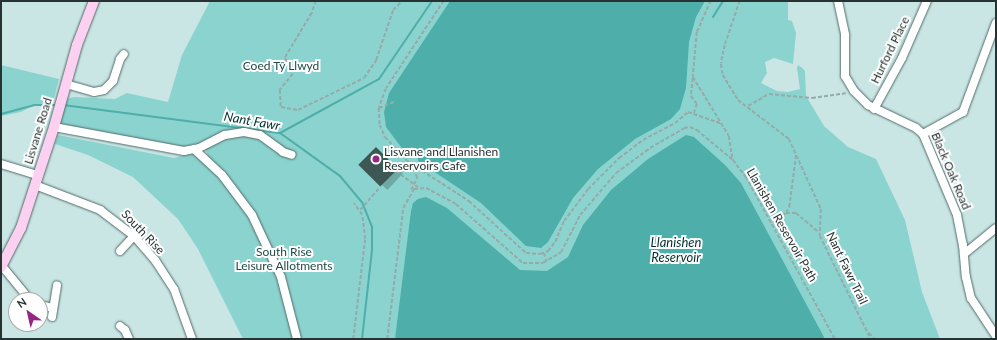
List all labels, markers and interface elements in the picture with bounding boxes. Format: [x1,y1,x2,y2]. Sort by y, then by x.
street label: Hurford Place [868,14,912,86]
park label: Coed Tŷ Llwyd [242,59,320,73]
street label: Lisvane Road [21,96,55,166]
water label: Nant Fawr [223,108,281,134]
street label: Black Oak Road [928,130,974,212]
place label: Lisvane and Llanishen Reservoirs Cafe [384,145,498,173]
marker: Lisvane and Llanishen Reservoirs Cafe [371,154,381,164]
street label: Llanishen Reservoir Path [744,166,820,284]
street label: South Rise [118,207,168,257]
street label: Nant Fawr Trail [823,229,871,307]
water label: Llanishen Reservoir [651,235,701,266]
park label: South Rise Leisure Allotments [235,245,333,273]
north arrow [8,292,48,332]
text: N [14,295,29,310]

